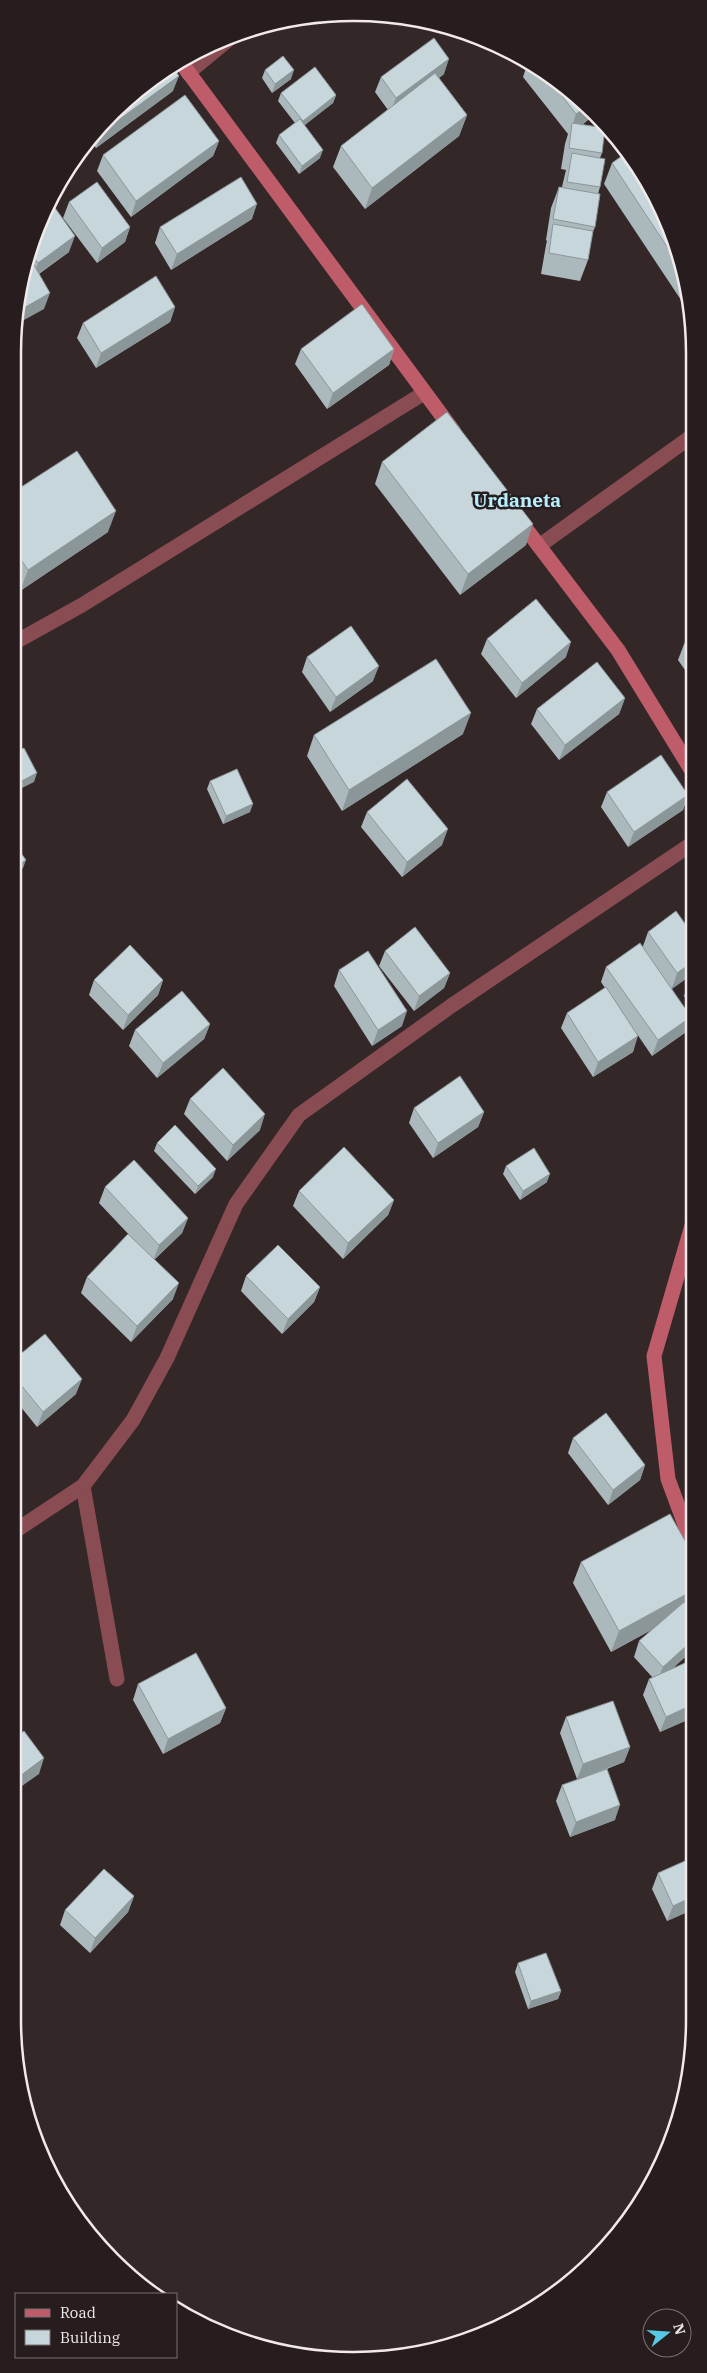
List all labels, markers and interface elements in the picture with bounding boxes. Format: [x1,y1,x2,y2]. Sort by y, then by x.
district label: Urdaneta [473,488,561,512]
legend [15,2293,178,2358]
text: Road [60,2303,96,2322]
north arrow [642,2308,692,2358]
text: N [669,2321,690,2337]
text: Building [60,2328,120,2347]

